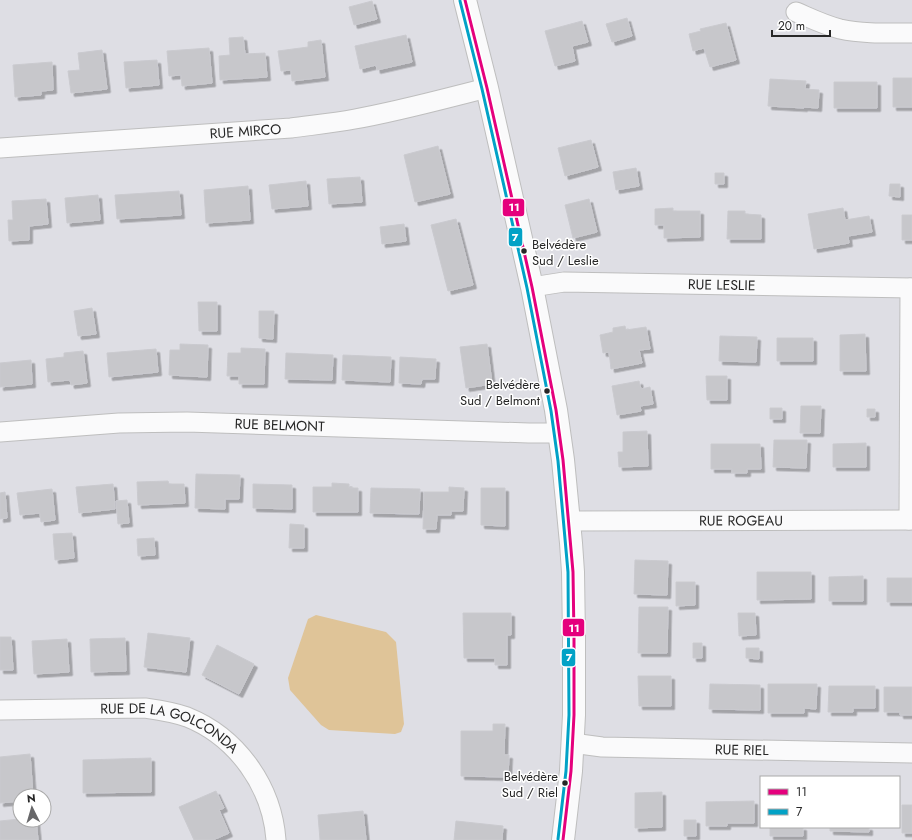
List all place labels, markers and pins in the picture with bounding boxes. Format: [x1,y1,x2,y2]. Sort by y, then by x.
place label: Belvédère Sud / Leslie [532,235,599,270]
marker: Belvédère Sud / Leslie [519,246,529,256]
place label: Belvédère Sud / Belmont [460,375,541,410]
marker: Belvédère Sud / Belmont [542,386,552,396]
place label: Belvédère Sud / Riel [502,767,558,802]
marker: Belvédère Sud / Riel [560,778,570,788]

